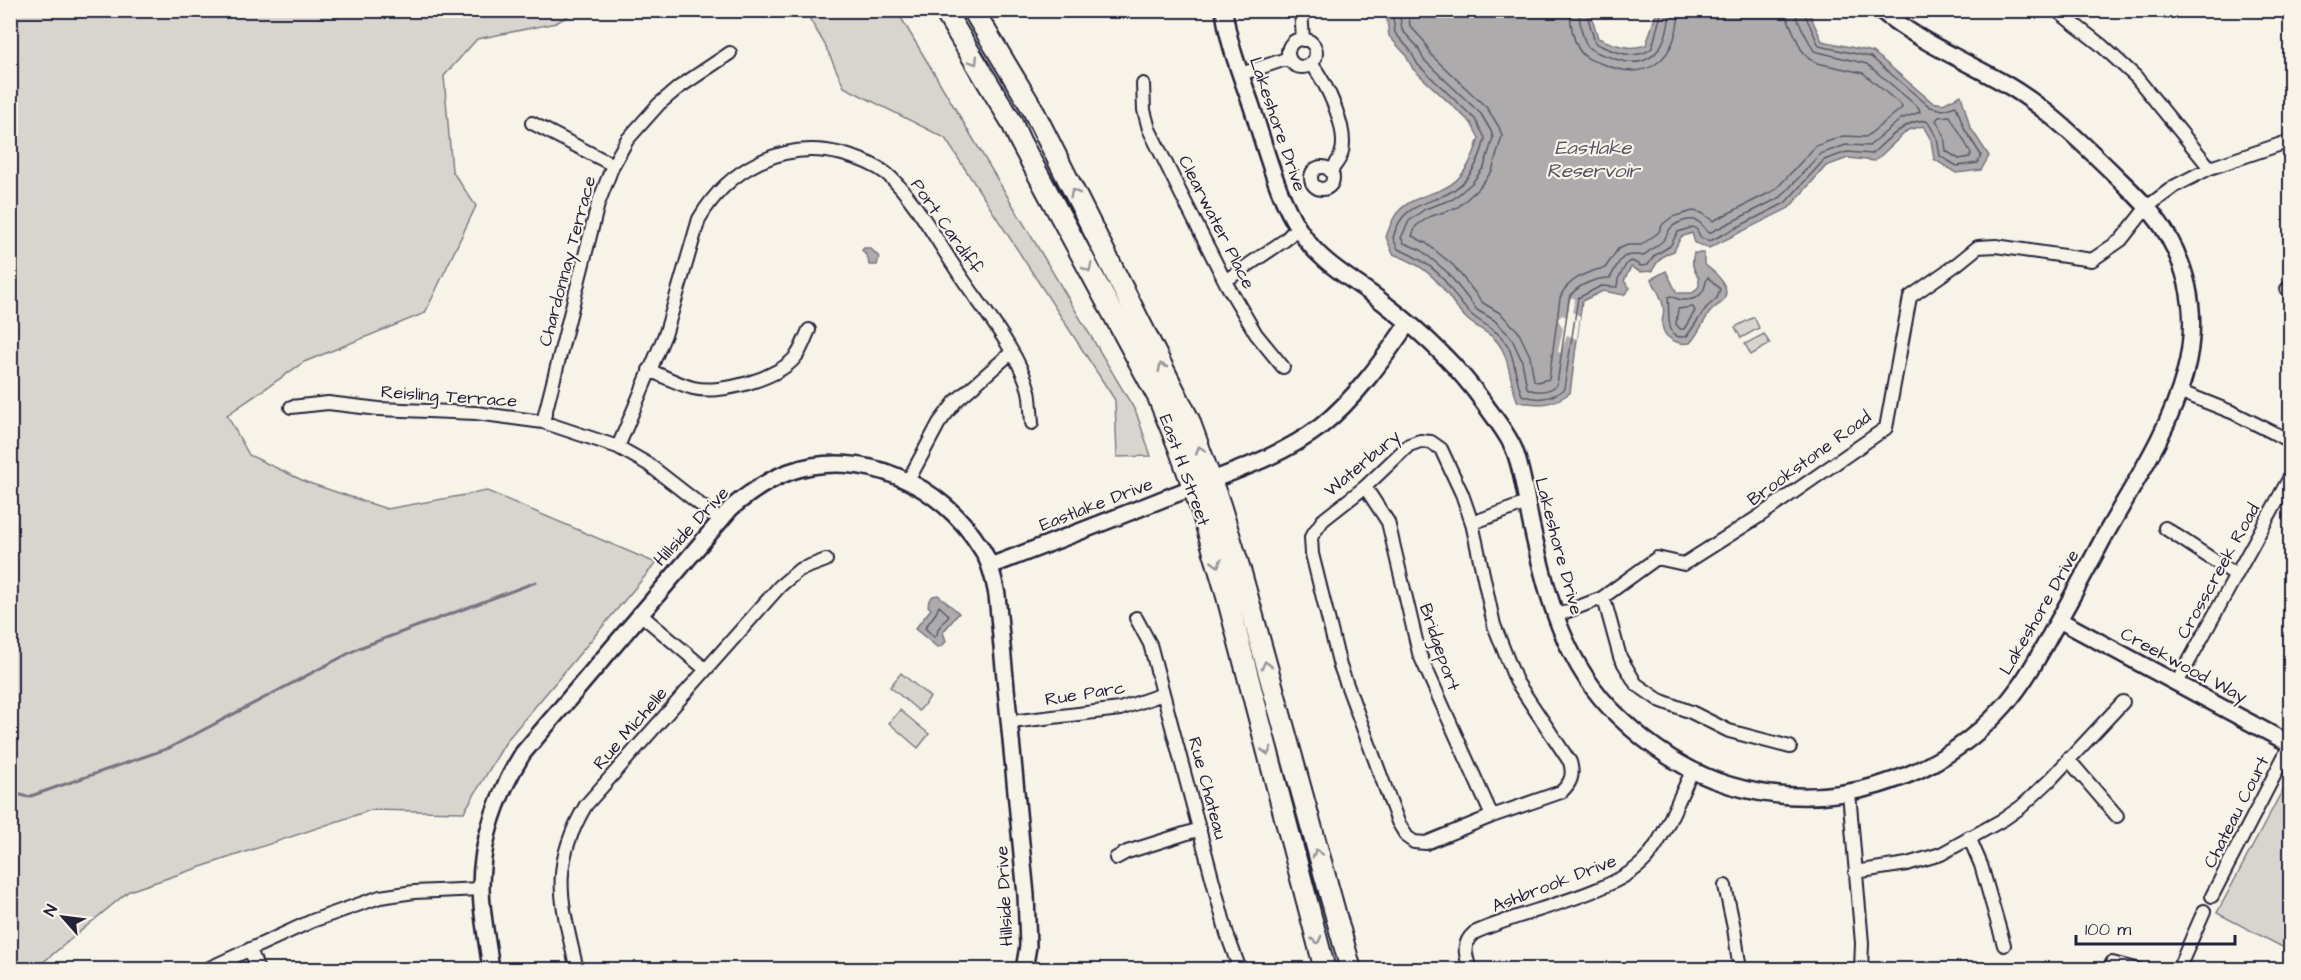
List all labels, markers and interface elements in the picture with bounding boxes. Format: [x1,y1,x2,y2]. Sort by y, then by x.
one-way arrow [967,54,978,65]
street label: Lakeshore Drive [1243,54,1312,195]
water label: Eastlake Reservoir [1547,134,1641,185]
street label: Clearwater Place [1172,151,1261,294]
street label: Chardonnay Terrace [533,173,603,349]
street label: Port Cardiff [904,174,989,279]
one-way arrow [1070,189,1081,200]
one-way arrow [1081,262,1092,272]
one-way arrow [1158,363,1170,374]
street label: Reisling Terrace [380,379,518,415]
street label: Brookstone Road [1742,405,1876,512]
street label: East H Street [1153,411,1217,530]
street label: Waterbury [1319,424,1406,503]
one-way arrow [1194,445,1207,456]
street label: Eastlake Drive [1036,471,1157,538]
street label: Lakeshore Drive [1528,475,1589,618]
street label: Hillside Drive [648,481,735,572]
street label: Crosscreek Road [2171,499,2266,643]
street label: Lakeshore Drive [1993,545,2086,679]
one-way arrow [1210,557,1222,568]
street label: Bridgeport [1412,600,1466,695]
street label: Creekwood Way [2115,621,2252,710]
one-way arrow [1260,660,1273,670]
street label: Rue Parc [1043,675,1127,712]
street label: Rue Michelle [587,681,673,775]
street label: Rue Chateau [1182,734,1233,842]
one-way arrow [1260,746,1272,756]
street label: Chateau Court [2197,751,2276,873]
street label: Hillside Drive [989,845,1020,947]
one-way arrow [1312,848,1324,859]
street label: Ashbrook Drive [1488,848,1620,919]
north arrow [33,887,93,947]
text: N [39,901,63,920]
scale bar [2076,908,2235,946]
text: 100 m [2085,917,2131,942]
one-way arrow [1310,934,1322,945]

